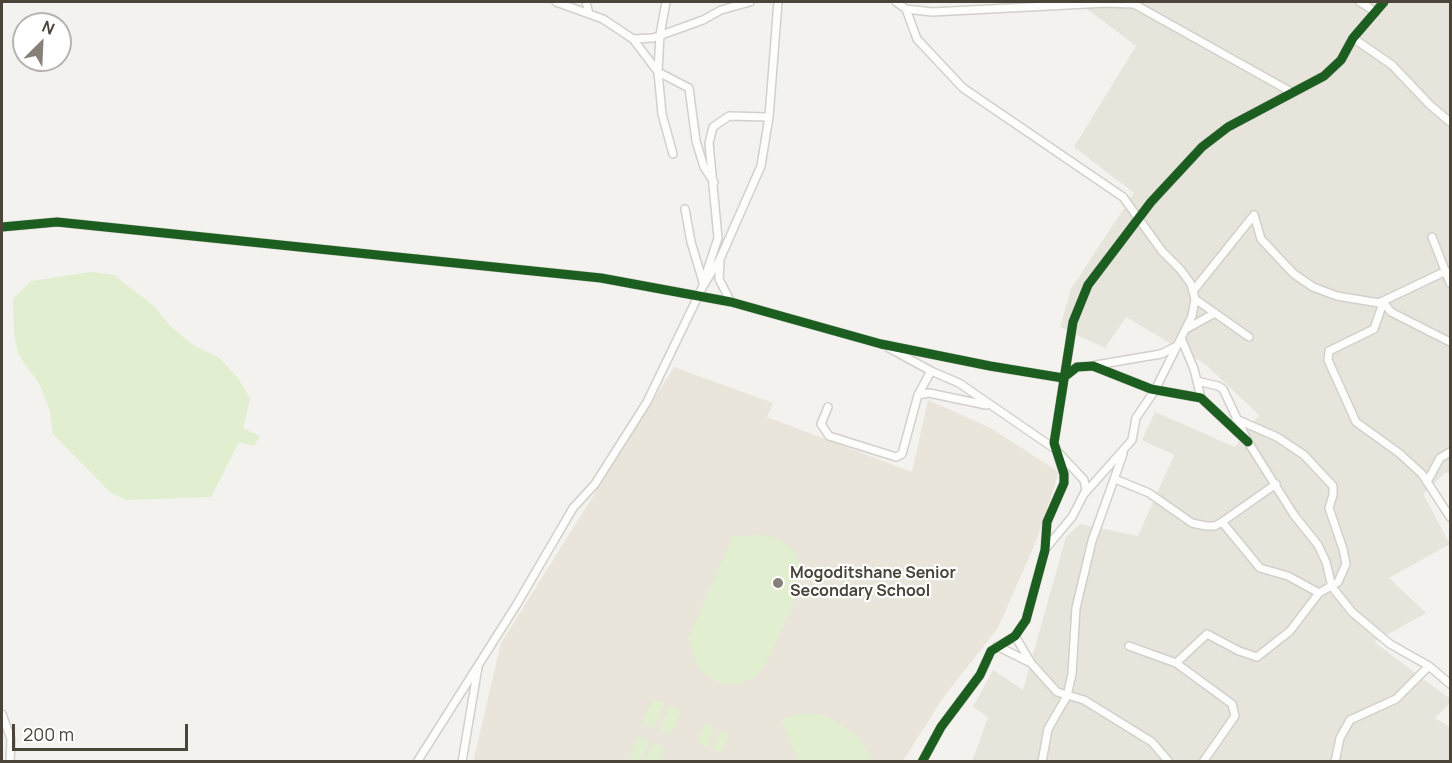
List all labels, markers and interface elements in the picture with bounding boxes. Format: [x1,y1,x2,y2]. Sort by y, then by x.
north arrow [12,12,72,72]
text: N [39,15,58,40]
place label: Mogoditshane Senior Secondary School [790,564,956,602]
marker: Mogoditshane Senior Secondary School [771,576,785,590]
scale bar [15,712,190,750]
text: 200 m [23,722,74,746]

